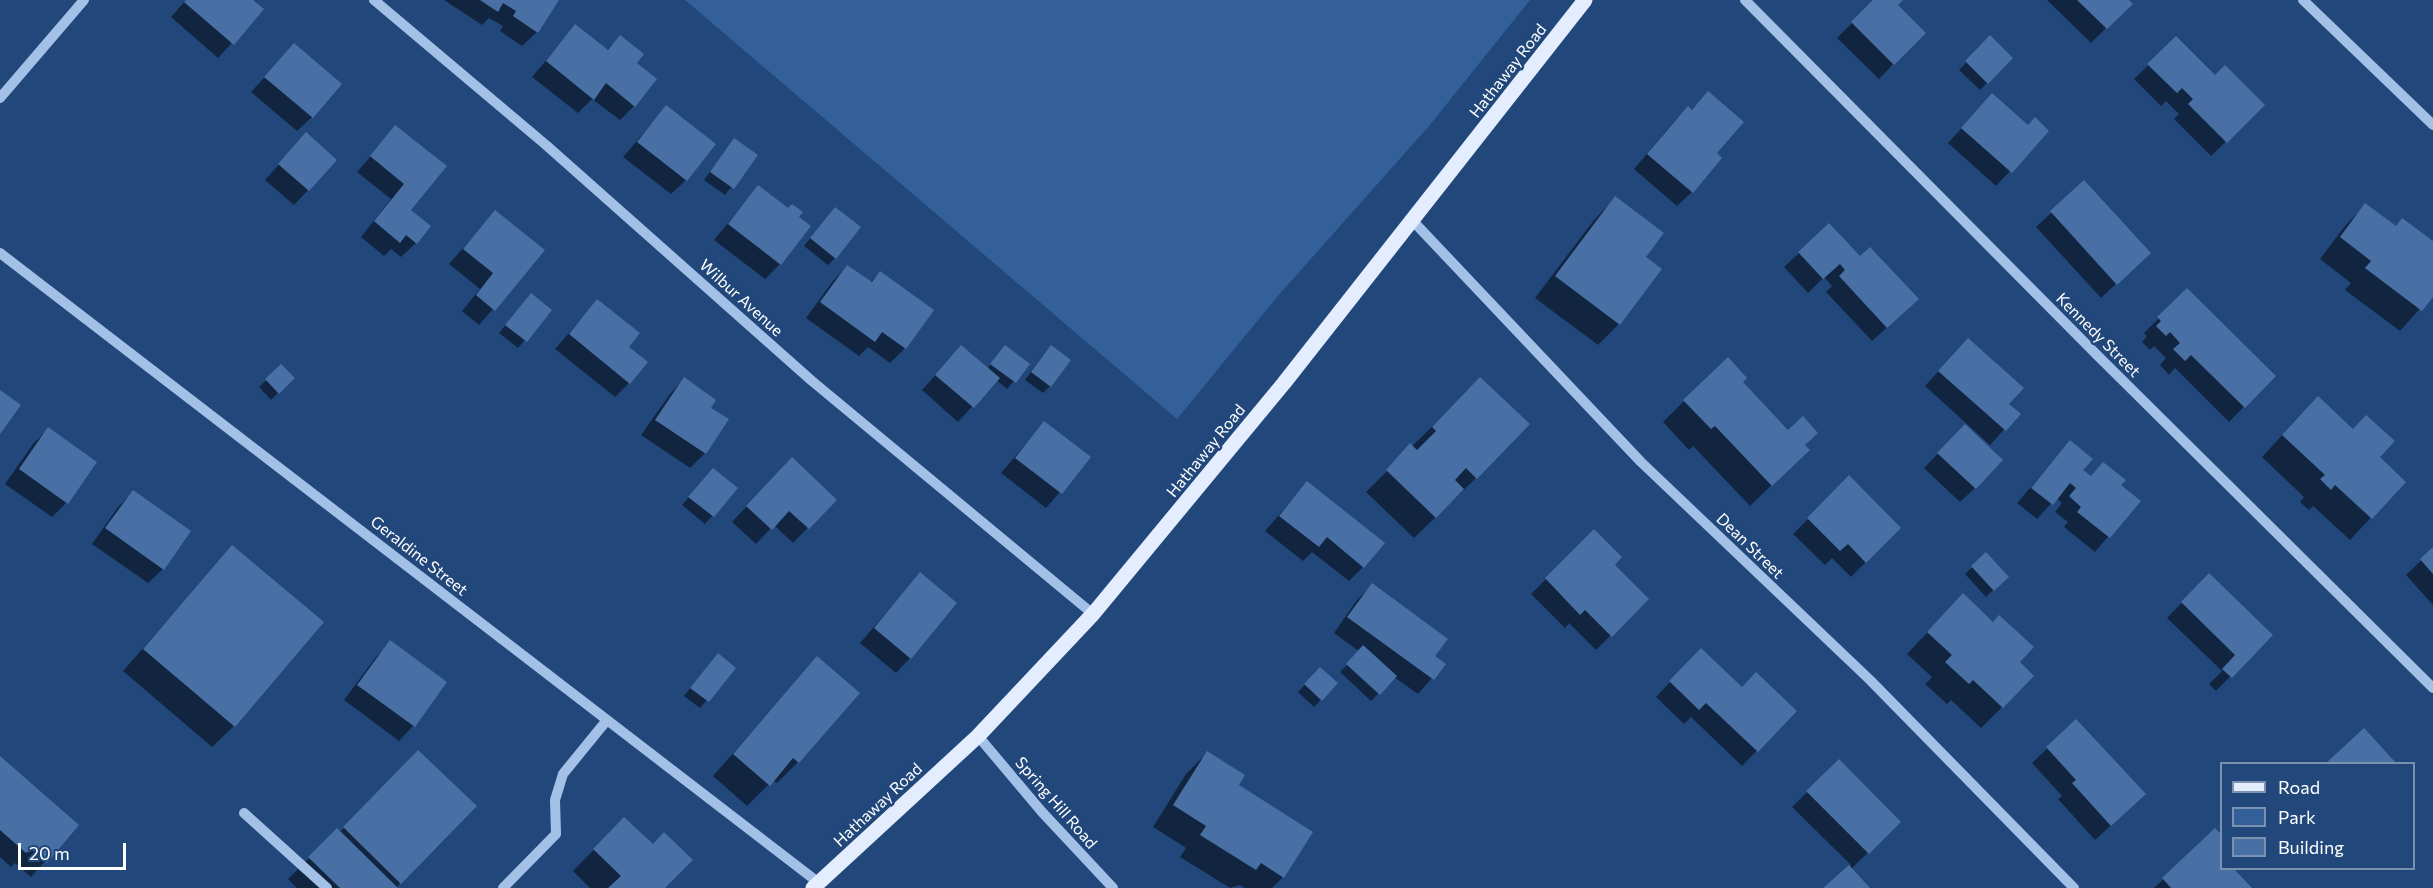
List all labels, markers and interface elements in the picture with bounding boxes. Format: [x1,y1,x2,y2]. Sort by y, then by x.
street label: Hathaway Road [1465,20,1551,122]
street label: Wilbur Avenue [695,256,787,340]
street label: Kennedy Street [2052,289,2144,381]
street label: Hathaway Road [1163,401,1249,501]
street label: Dean Street [1712,509,1788,583]
street label: Geraldine Street [367,512,471,600]
street label: Spring Hill Road [1011,753,1101,853]
street label: Hathaway Road [830,759,926,851]
legend [2220,762,2415,870]
text: Road [2278,776,2320,798]
text: Park [2278,806,2316,828]
scale bar [21,831,129,869]
text: Building [2278,836,2344,858]
text: 20 m [29,842,70,864]

